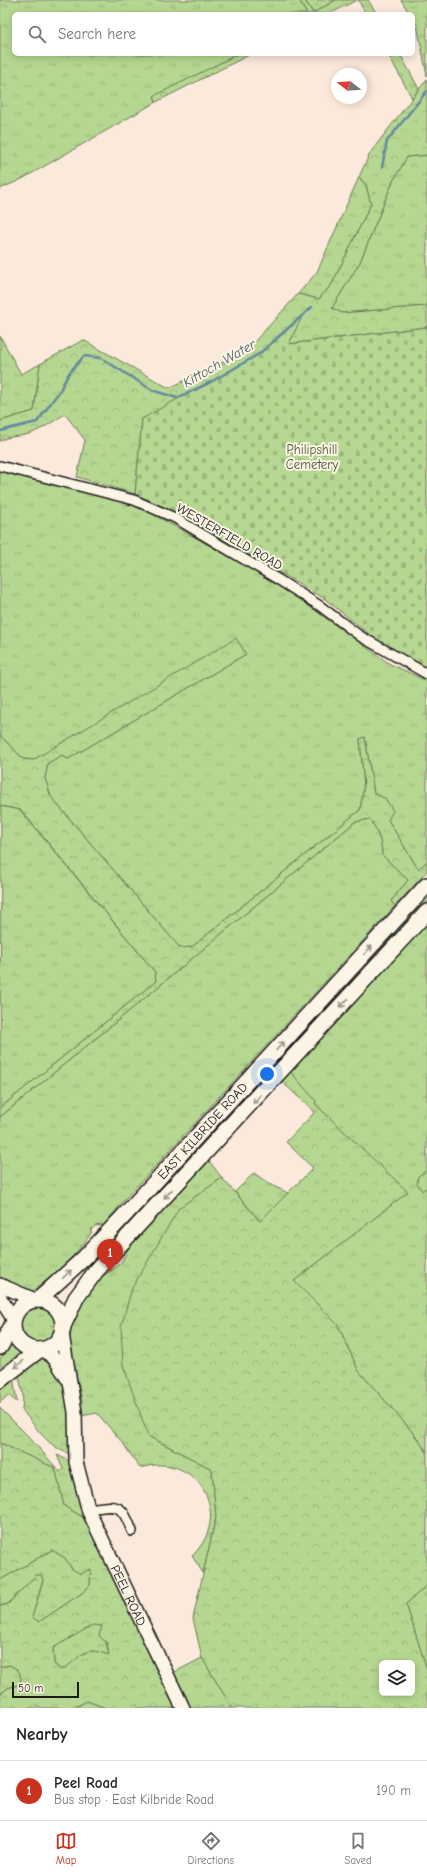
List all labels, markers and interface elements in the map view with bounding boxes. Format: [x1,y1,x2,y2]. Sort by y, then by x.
search box [12,12,415,56]
icon: search [26,23,48,45]
text: Search here [58,25,136,43]
north arrow [331,68,367,104]
water label: Kittoch Water [180,335,260,391]
park label: Philipshill Cemetery [286,442,338,472]
street label: WESTERFIELD ROAD [174,500,285,573]
one-way arrow [363,945,372,955]
one-way arrow [339,998,349,1008]
one-way arrow [275,1041,284,1051]
your location [257,1064,277,1084]
street label: EAST KILBRIDE ROAD [154,1079,250,1182]
one-way arrow [252,1093,261,1104]
one-way arrow [163,1189,173,1199]
pin: 1 [97,1239,123,1272]
one-way arrow [62,1269,72,1279]
one-way arrow [14,1360,25,1368]
street label: PEEL ROAD [107,1563,149,1628]
map controls [379,1660,415,1696]
button: layers [379,1660,415,1696]
scale bar [12,1680,79,1699]
text: 50 m [18,1682,43,1695]
text: Nearby [16,1725,67,1744]
text: Peel Road [54,1774,118,1792]
text: 1 [26,1783,32,1798]
text: 190 m [376,1783,411,1798]
text: Bus stop · East Kilbride Road [54,1792,214,1807]
tab: Map [55,1830,77,1867]
tab: Directions [187,1830,234,1867]
tab: Saved [344,1830,372,1867]

